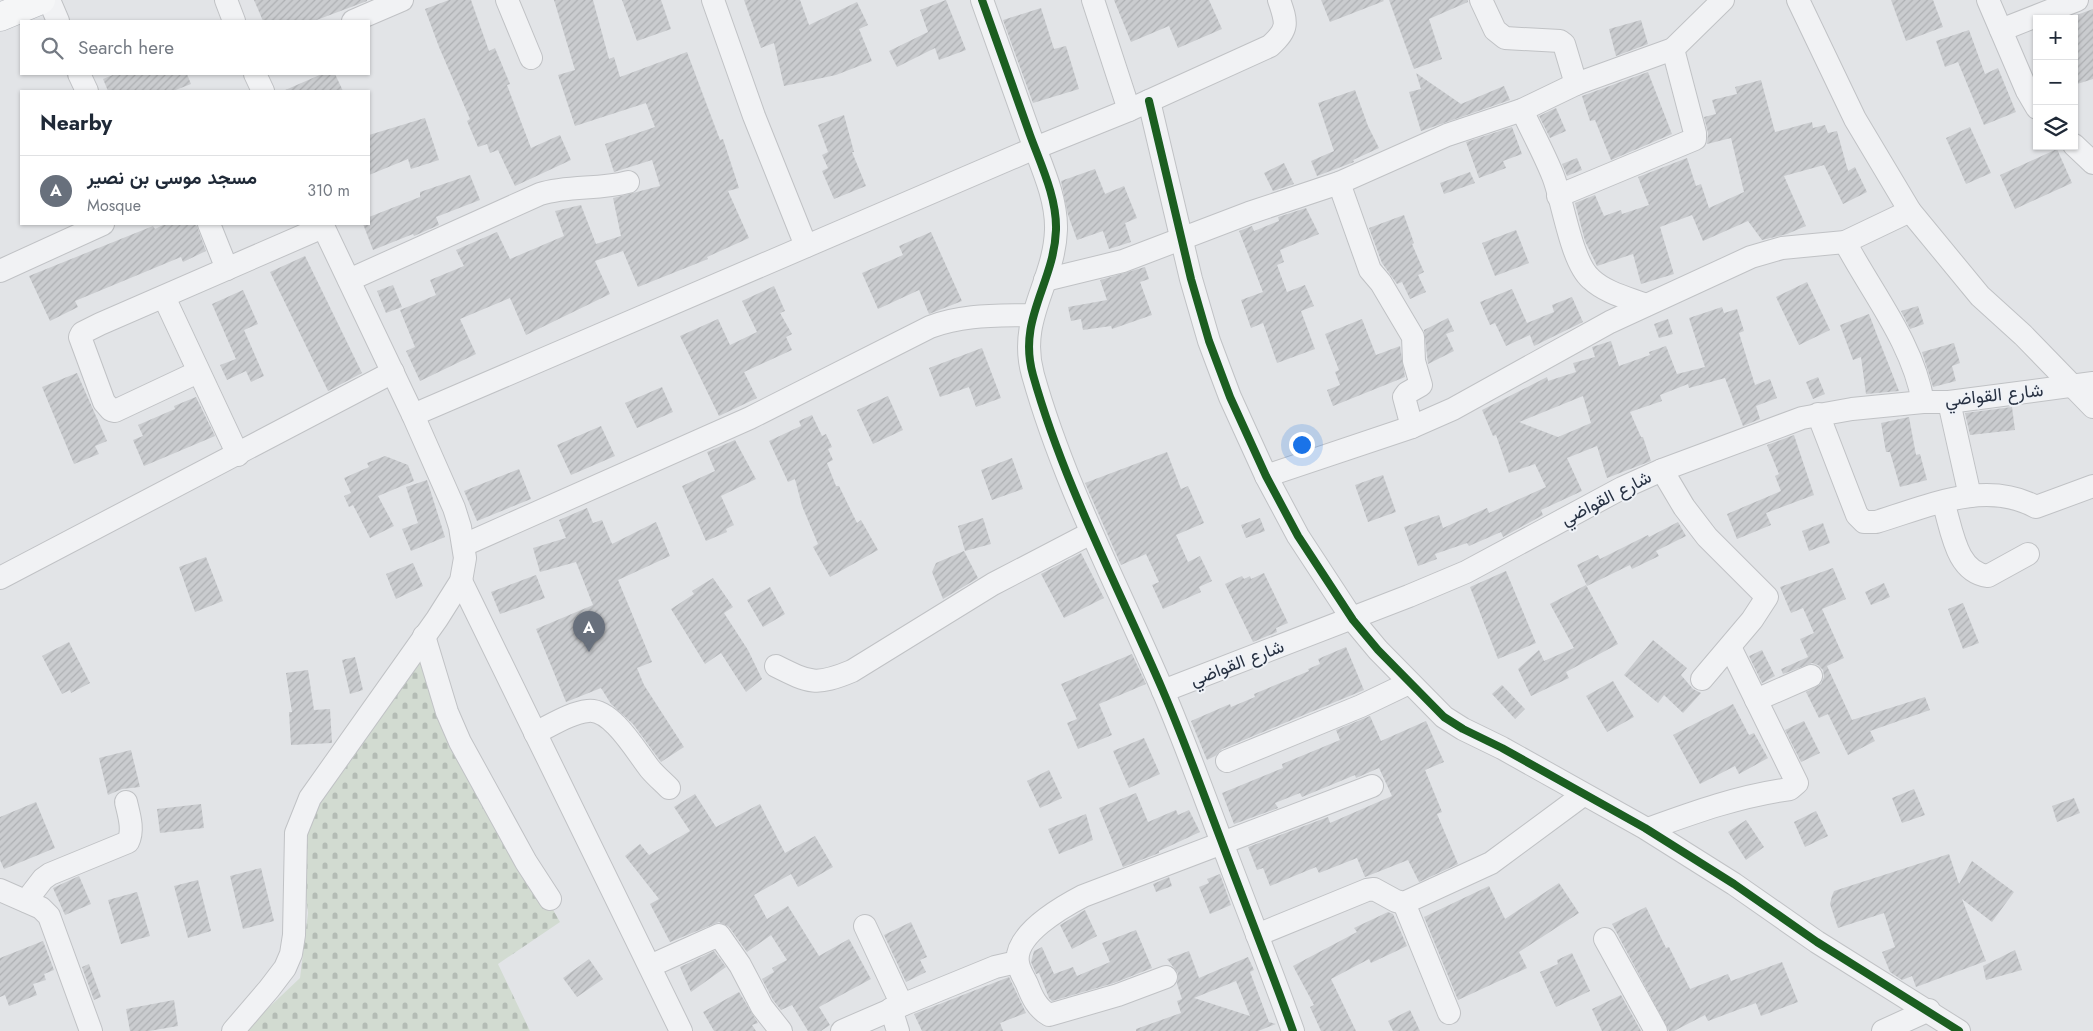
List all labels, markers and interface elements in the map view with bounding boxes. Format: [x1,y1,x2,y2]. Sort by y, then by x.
map controls [2033,15,2078,150]
button: + [2033,15,2078,60]
search box [20,20,370,75]
icon: search [38,34,66,62]
text: Search here [78,34,174,61]
button: − [2033,60,2078,105]
button: layers [2033,105,2078,150]
text: Nearby [40,108,112,138]
text: مسجد موسى بن نصير [87,164,257,191]
text: A [50,179,62,202]
text: 310 m [307,179,350,202]
text: Mosque [87,194,141,217]
street label: شارع القواضي [1943,377,2045,415]
your location [1289,432,1315,458]
street label: شارع القواضي [1556,464,1657,534]
pin: A [573,611,605,652]
street label: شارع القواضي [1186,633,1289,695]

